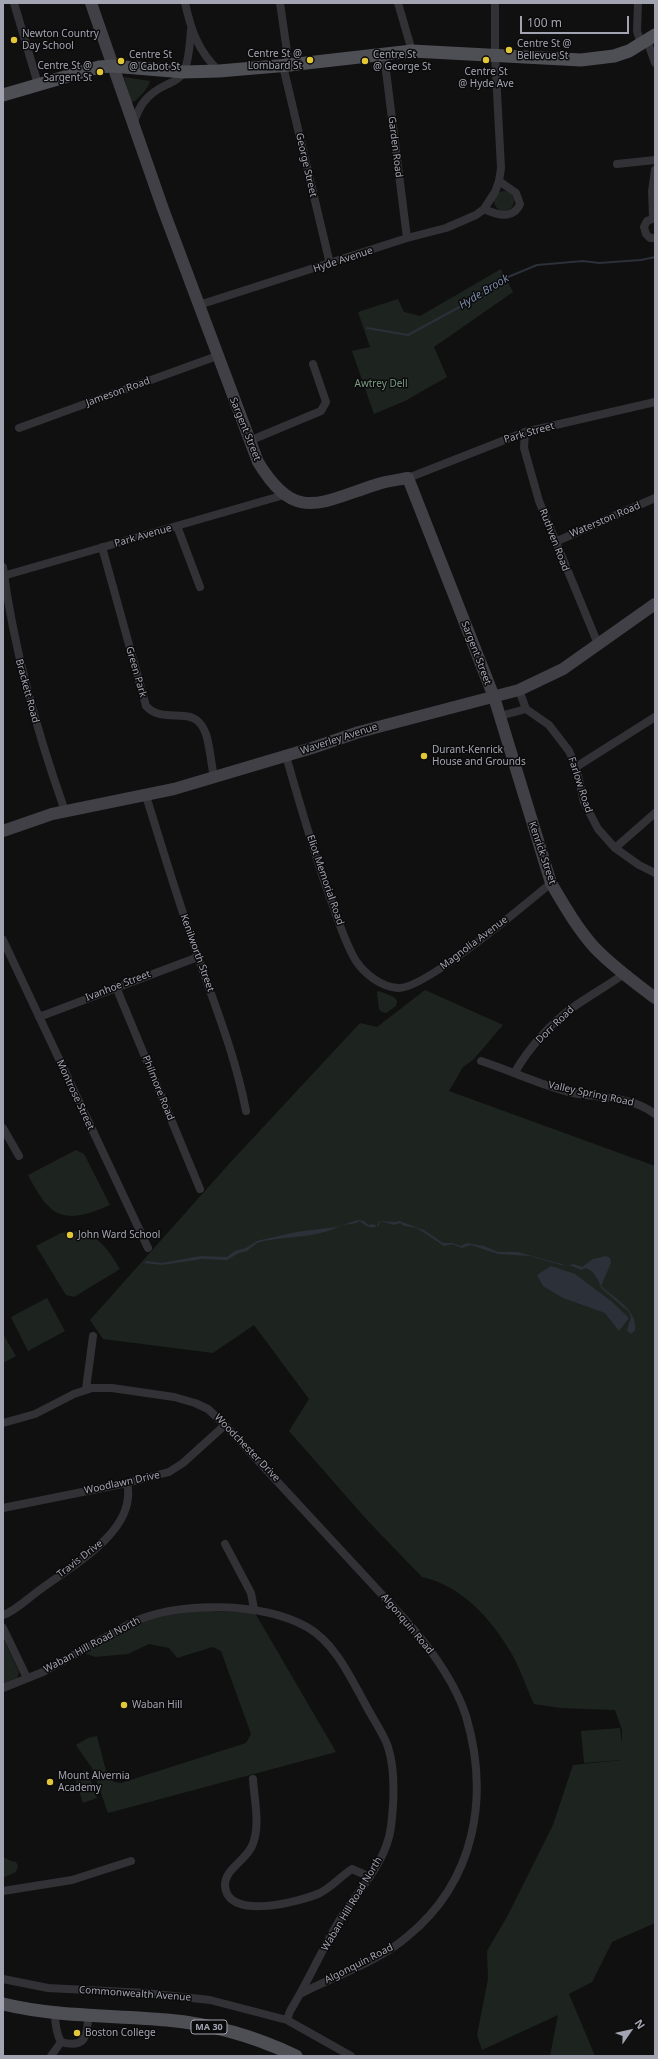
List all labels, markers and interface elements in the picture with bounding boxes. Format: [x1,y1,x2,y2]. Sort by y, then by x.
scale bar [522,8,631,34]
text: 100 m [527,14,562,31]
place label: Newton Country Day School [22,28,99,52]
marker: Newton Country Day School [9,35,19,45]
place label: Centre St @ Bellevue St [517,38,572,62]
marker: Centre St @ Bellevue St [504,45,514,55]
place label: Centre St @ Lombard St [247,48,302,72]
place label: Centre St @ Cabot St [129,49,180,72]
place label: Centre St @ George St [373,49,431,72]
marker: Centre St @ Lombard St [305,55,315,65]
marker: Centre St @ Hyde Ave [481,55,491,65]
marker: Centre St @ Cabot St [116,56,126,66]
marker: Centre St @ George St [360,56,370,66]
place label: Centre St @ Sargent St [37,60,92,84]
place label: Centre St @ Hyde Ave [458,66,514,90]
marker: Centre St @ Sargent St [95,67,105,77]
street label: Garden Road [385,116,405,178]
street label: George Street [293,132,319,198]
street label: Hyde Avenue [312,245,374,275]
water label: Hyde Brook [457,272,511,312]
street label: Jameson Road [84,375,152,409]
park label: Awtrey Dell [354,378,408,390]
street label: Sargent Street [227,396,263,462]
street label: Park Street [503,420,555,446]
street label: Waterston Road [568,500,642,540]
street label: Ruthven Road [537,507,571,573]
street label: Park Avenue [113,522,173,550]
street label: Sargent Street [458,619,494,687]
street label: Green Park [123,645,149,699]
street label: Brackett Road [13,658,41,724]
street label: Waverley Avenue [299,721,379,757]
place label: Durant-Kenrick House and Grounds [432,744,526,768]
marker: Durant-Kenrick House and Grounds [419,751,429,761]
street label: Farlow Road [565,756,595,814]
street label: Kenrick Street [526,820,558,886]
street label: Eliot Memorial Road [304,833,346,927]
street label: Kenilworth Street [177,913,217,993]
street label: Magnolia Avenue [438,914,510,972]
street label: Ivanhoe Street [84,968,152,1004]
street label: Dorr Road [533,1004,577,1046]
street label: Philmore Road [140,1054,176,1122]
street label: Montrose Street [54,1058,96,1132]
street label: Valley Spring Road [547,1079,635,1109]
place label: John Ward School [78,1229,160,1241]
marker: John Ward School [65,1230,75,1240]
street label: Woodchester Drive [212,1412,282,1484]
street label: Woodlawn Drive [83,1469,161,1497]
street label: Travis Drive [55,1538,105,1580]
street label: Algonquin Road [378,1591,436,1657]
street label: Waban Hill Road North [42,1615,142,1675]
place label: Waban Hill [132,1699,182,1711]
marker: Waban Hill [119,1700,129,1710]
place label: Mount Alvernia Academy [58,1770,130,1794]
marker: Mount Alvernia Academy [45,1777,55,1787]
street label: Waban Hill Road North [319,1855,385,1953]
street label: Algonquin Road [323,1942,395,1986]
street label: Commonwealth Avenue [78,1984,192,2004]
north arrow [610,2011,650,2051]
text: N [632,2016,649,2032]
road number: MA 30 [191,2020,227,2034]
place label: Boston College [85,2027,156,2039]
marker: Boston College [72,2028,82,2038]

